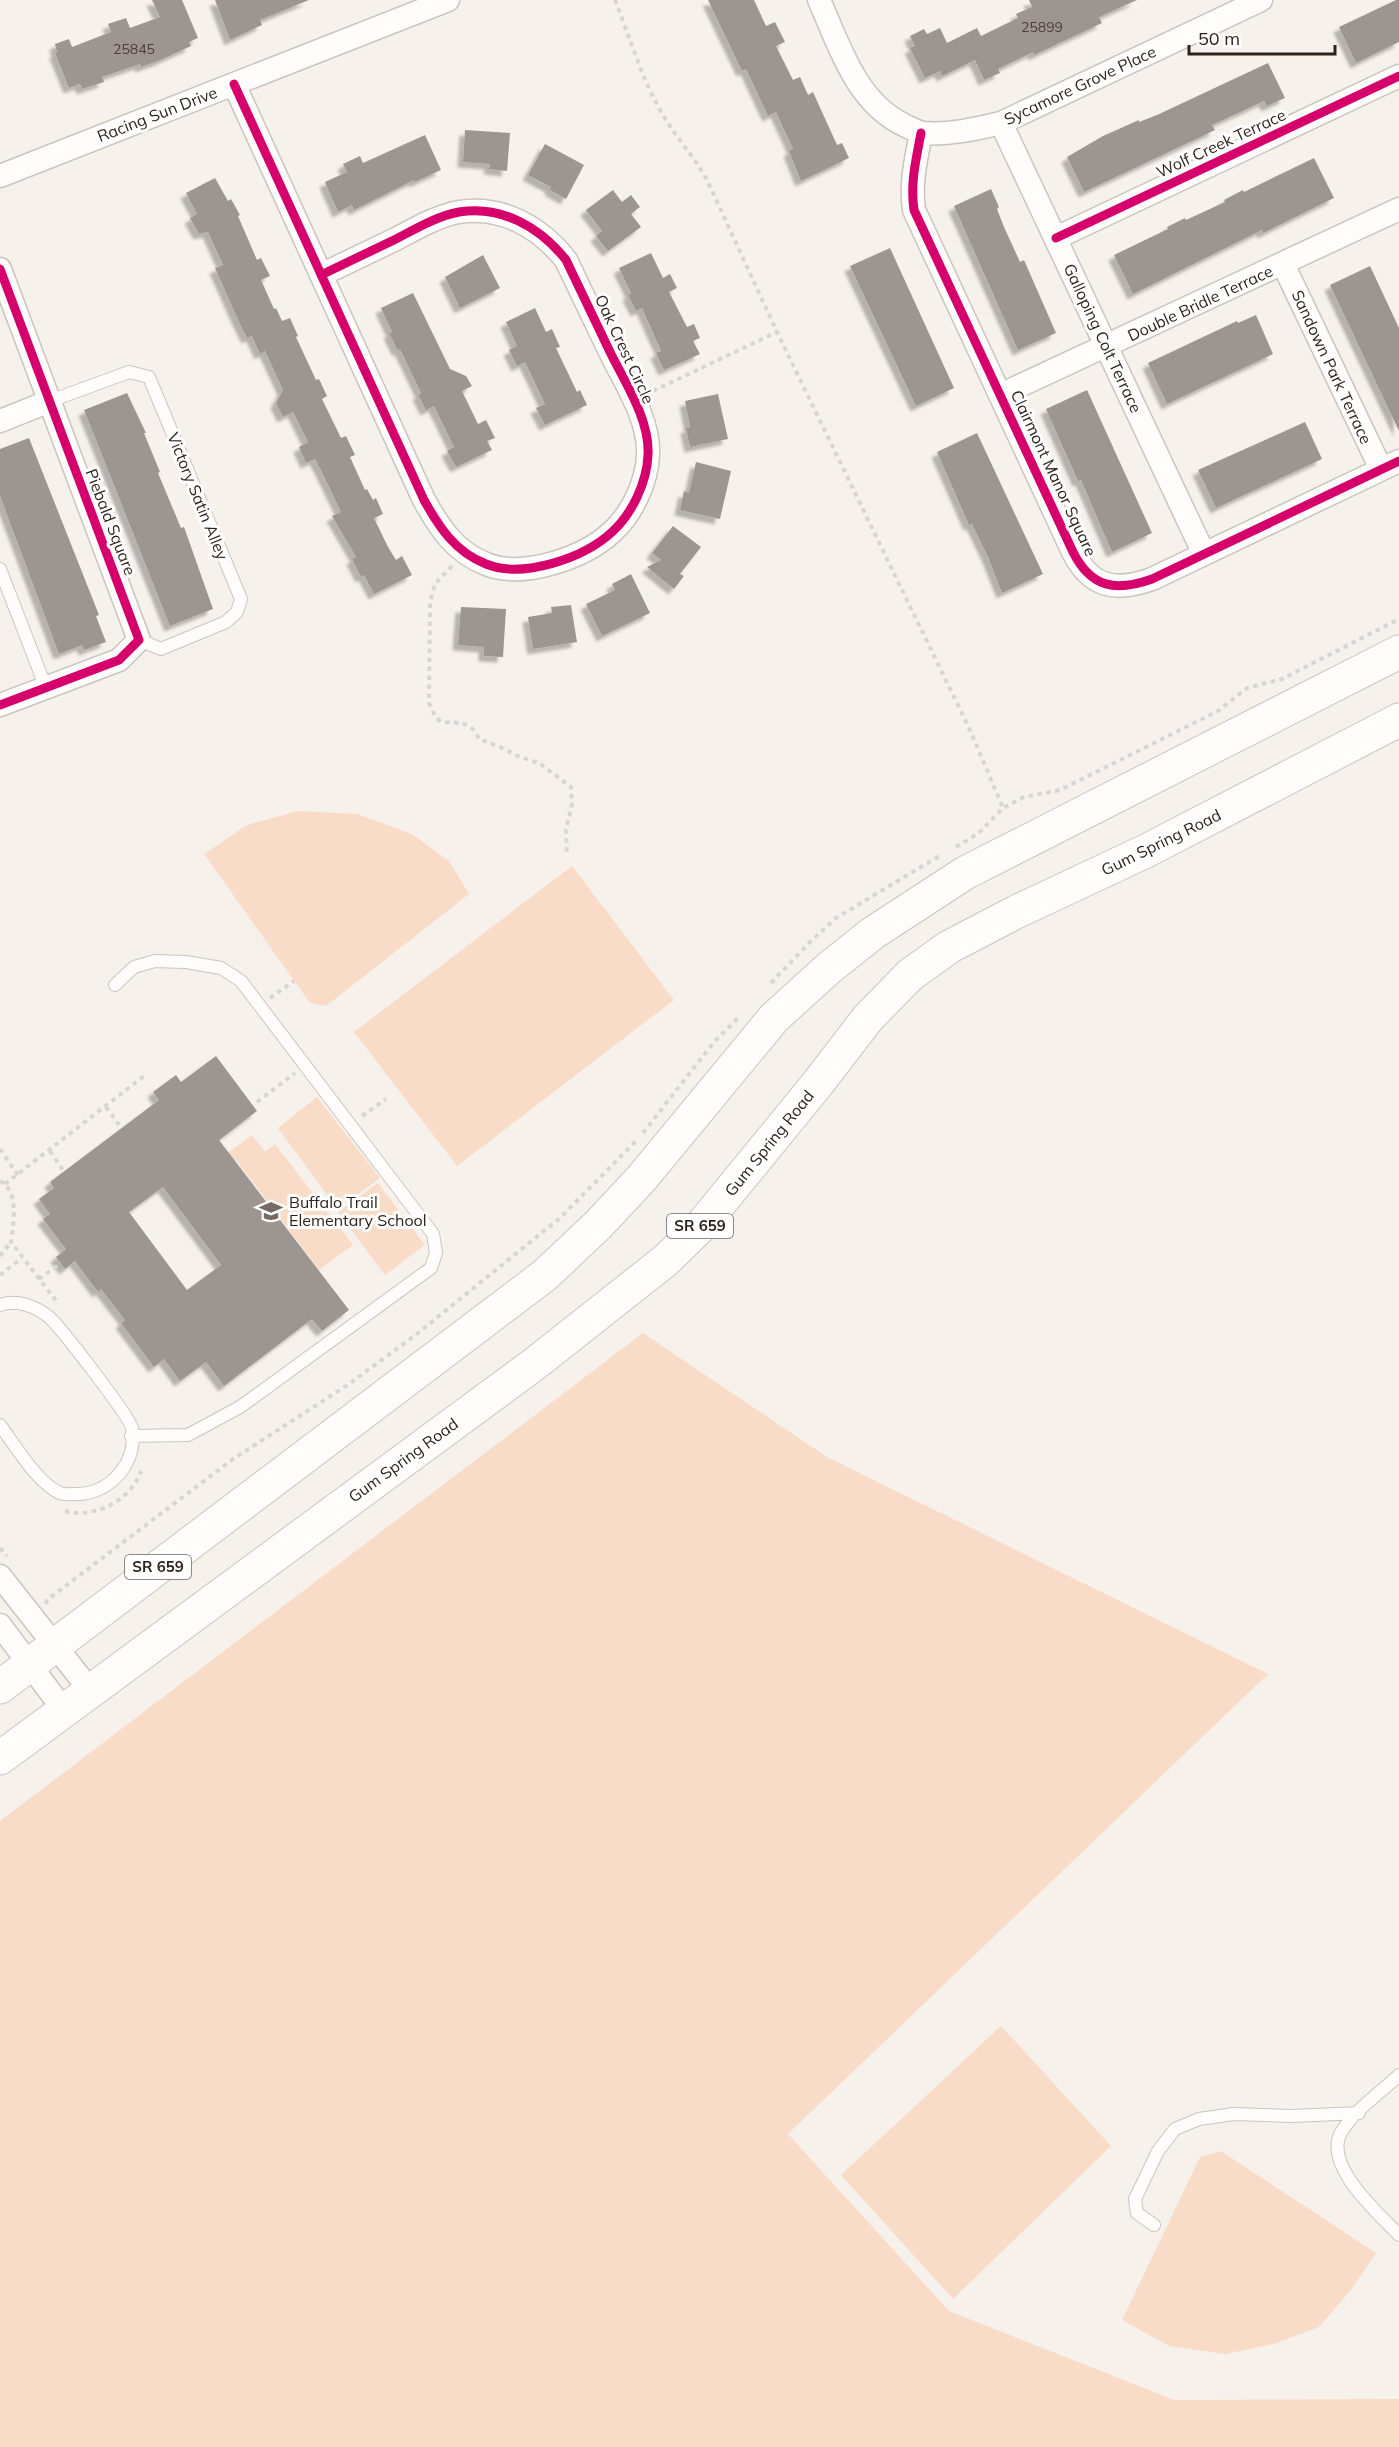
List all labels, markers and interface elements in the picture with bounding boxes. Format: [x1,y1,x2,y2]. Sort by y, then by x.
house number: 25899 [1021,18,1063,36]
scale bar [1189,18,1334,56]
text: 50 m [1198,27,1240,50]
house number: 25845 [113,40,155,58]
street label: Sycamore Grove Place [1001,41,1159,129]
street label: Racing Sun Drive [94,82,220,146]
street label: Wolf Creek Terrace [1153,104,1289,182]
street label: Galloping Colt Terrace [1060,260,1146,416]
street label: Double Bridle Terrace [1124,261,1276,345]
street label: Sandown Park Terrace [1288,287,1376,447]
street label: Oak Crest Circle [591,291,659,407]
street label: Clairmont Manor Square [1007,387,1101,559]
street label: Victory Satin Alley [163,429,233,563]
street label: Piebald Square [82,466,140,578]
street label: Gum Spring Road [1098,804,1224,880]
street label: Gum Spring Road [720,1086,818,1200]
place label: Buffalo Trail Elementary School [289,1192,427,1230]
school or university icon: Buffalo Trail Elementary School [258,1198,284,1224]
road number: SR 659 [667,1214,733,1238]
street label: Gum Spring Road [344,1413,462,1507]
road number: SR 659 [125,1555,191,1579]

